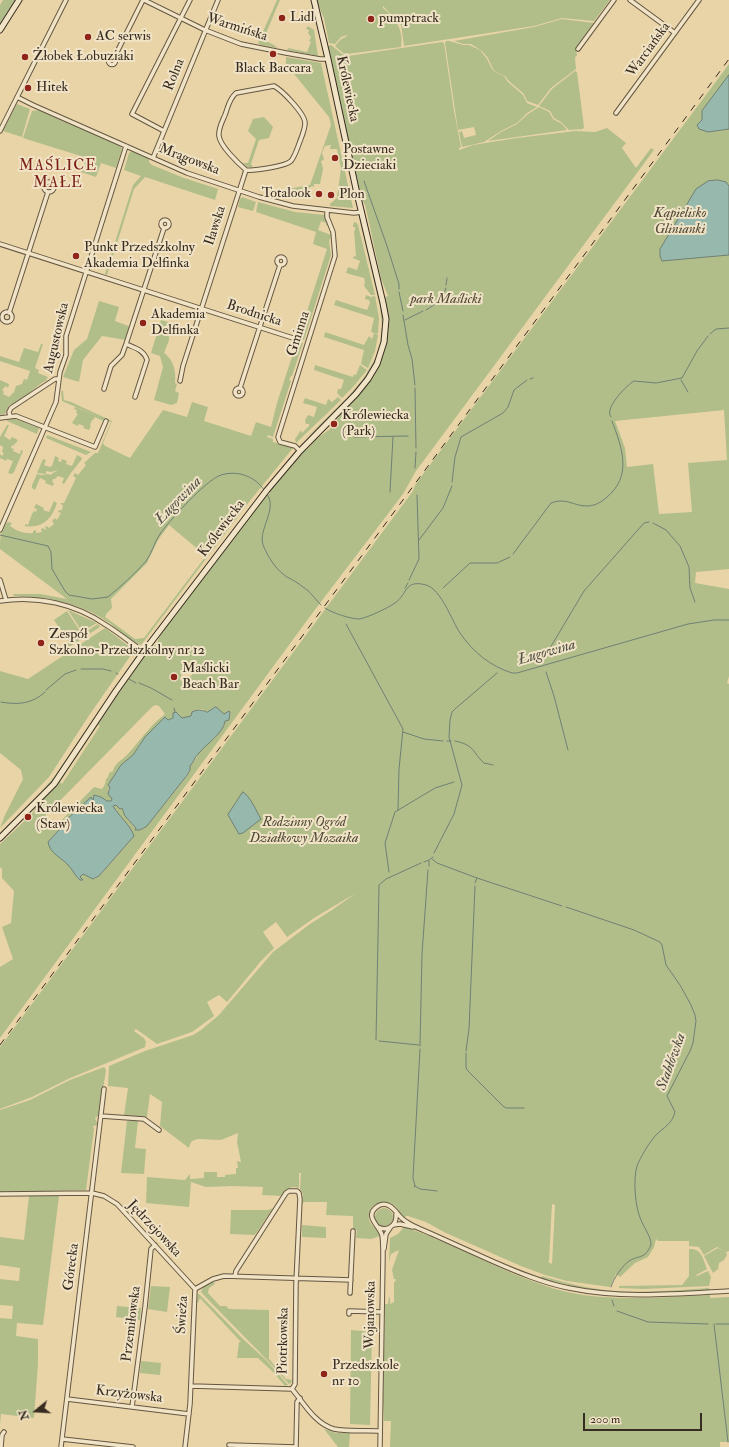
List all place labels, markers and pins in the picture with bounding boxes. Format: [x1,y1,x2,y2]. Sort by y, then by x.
place label: Lidl [290,10,314,26]
place label: pumptrack [379,11,439,27]
marker: Lidl [277,13,287,23]
marker: pumptrack [366,14,376,24]
place label: AC serwis [96,29,151,45]
marker: AC serwis [83,32,93,42]
place label: Żłobek Łobuziaki [33,49,134,65]
marker: Black Baccara [268,49,278,59]
marker: Żłobek Łobuziaki [20,52,30,62]
place label: Black Baccara [235,61,311,77]
place label: Hitek [36,80,68,96]
marker: Hitek [23,83,33,93]
place label: Postawne Dzieciaki [343,142,396,174]
marker: Postawne Dzieciaki [330,153,340,163]
place label: Totalook [262,186,311,202]
place label: Plon [339,187,365,203]
marker: Totalook [314,189,324,199]
marker: Plon [326,190,336,200]
place label: Punkt Przedszkolny Akademia Delfinka [84,240,195,272]
marker: Punkt Przedszkolny Akademia Delfinka [71,251,81,261]
place label: Akademia Delfinka [151,307,205,340]
marker: Akademia Delfinka [138,318,148,328]
place label: Królewiecka (Park) [342,408,409,440]
marker: Królewiecka (Park) [329,419,339,429]
place label: Zespół Szkolno-Przedszkolny nr 12 [49,627,205,660]
marker: Zespół Szkolno-Przedszkolny nr 12 [36,638,46,648]
place label: Maślicki Beach Bar [182,661,239,694]
marker: Maślicki Beach Bar [169,672,179,682]
place label: Królewiecka (Staw) [36,801,103,834]
marker: Królewiecka (Staw) [23,812,33,822]
place label: Przedszkole nr 10 [332,1358,399,1390]
marker: Przedszkole nr 10 [319,1369,329,1379]

